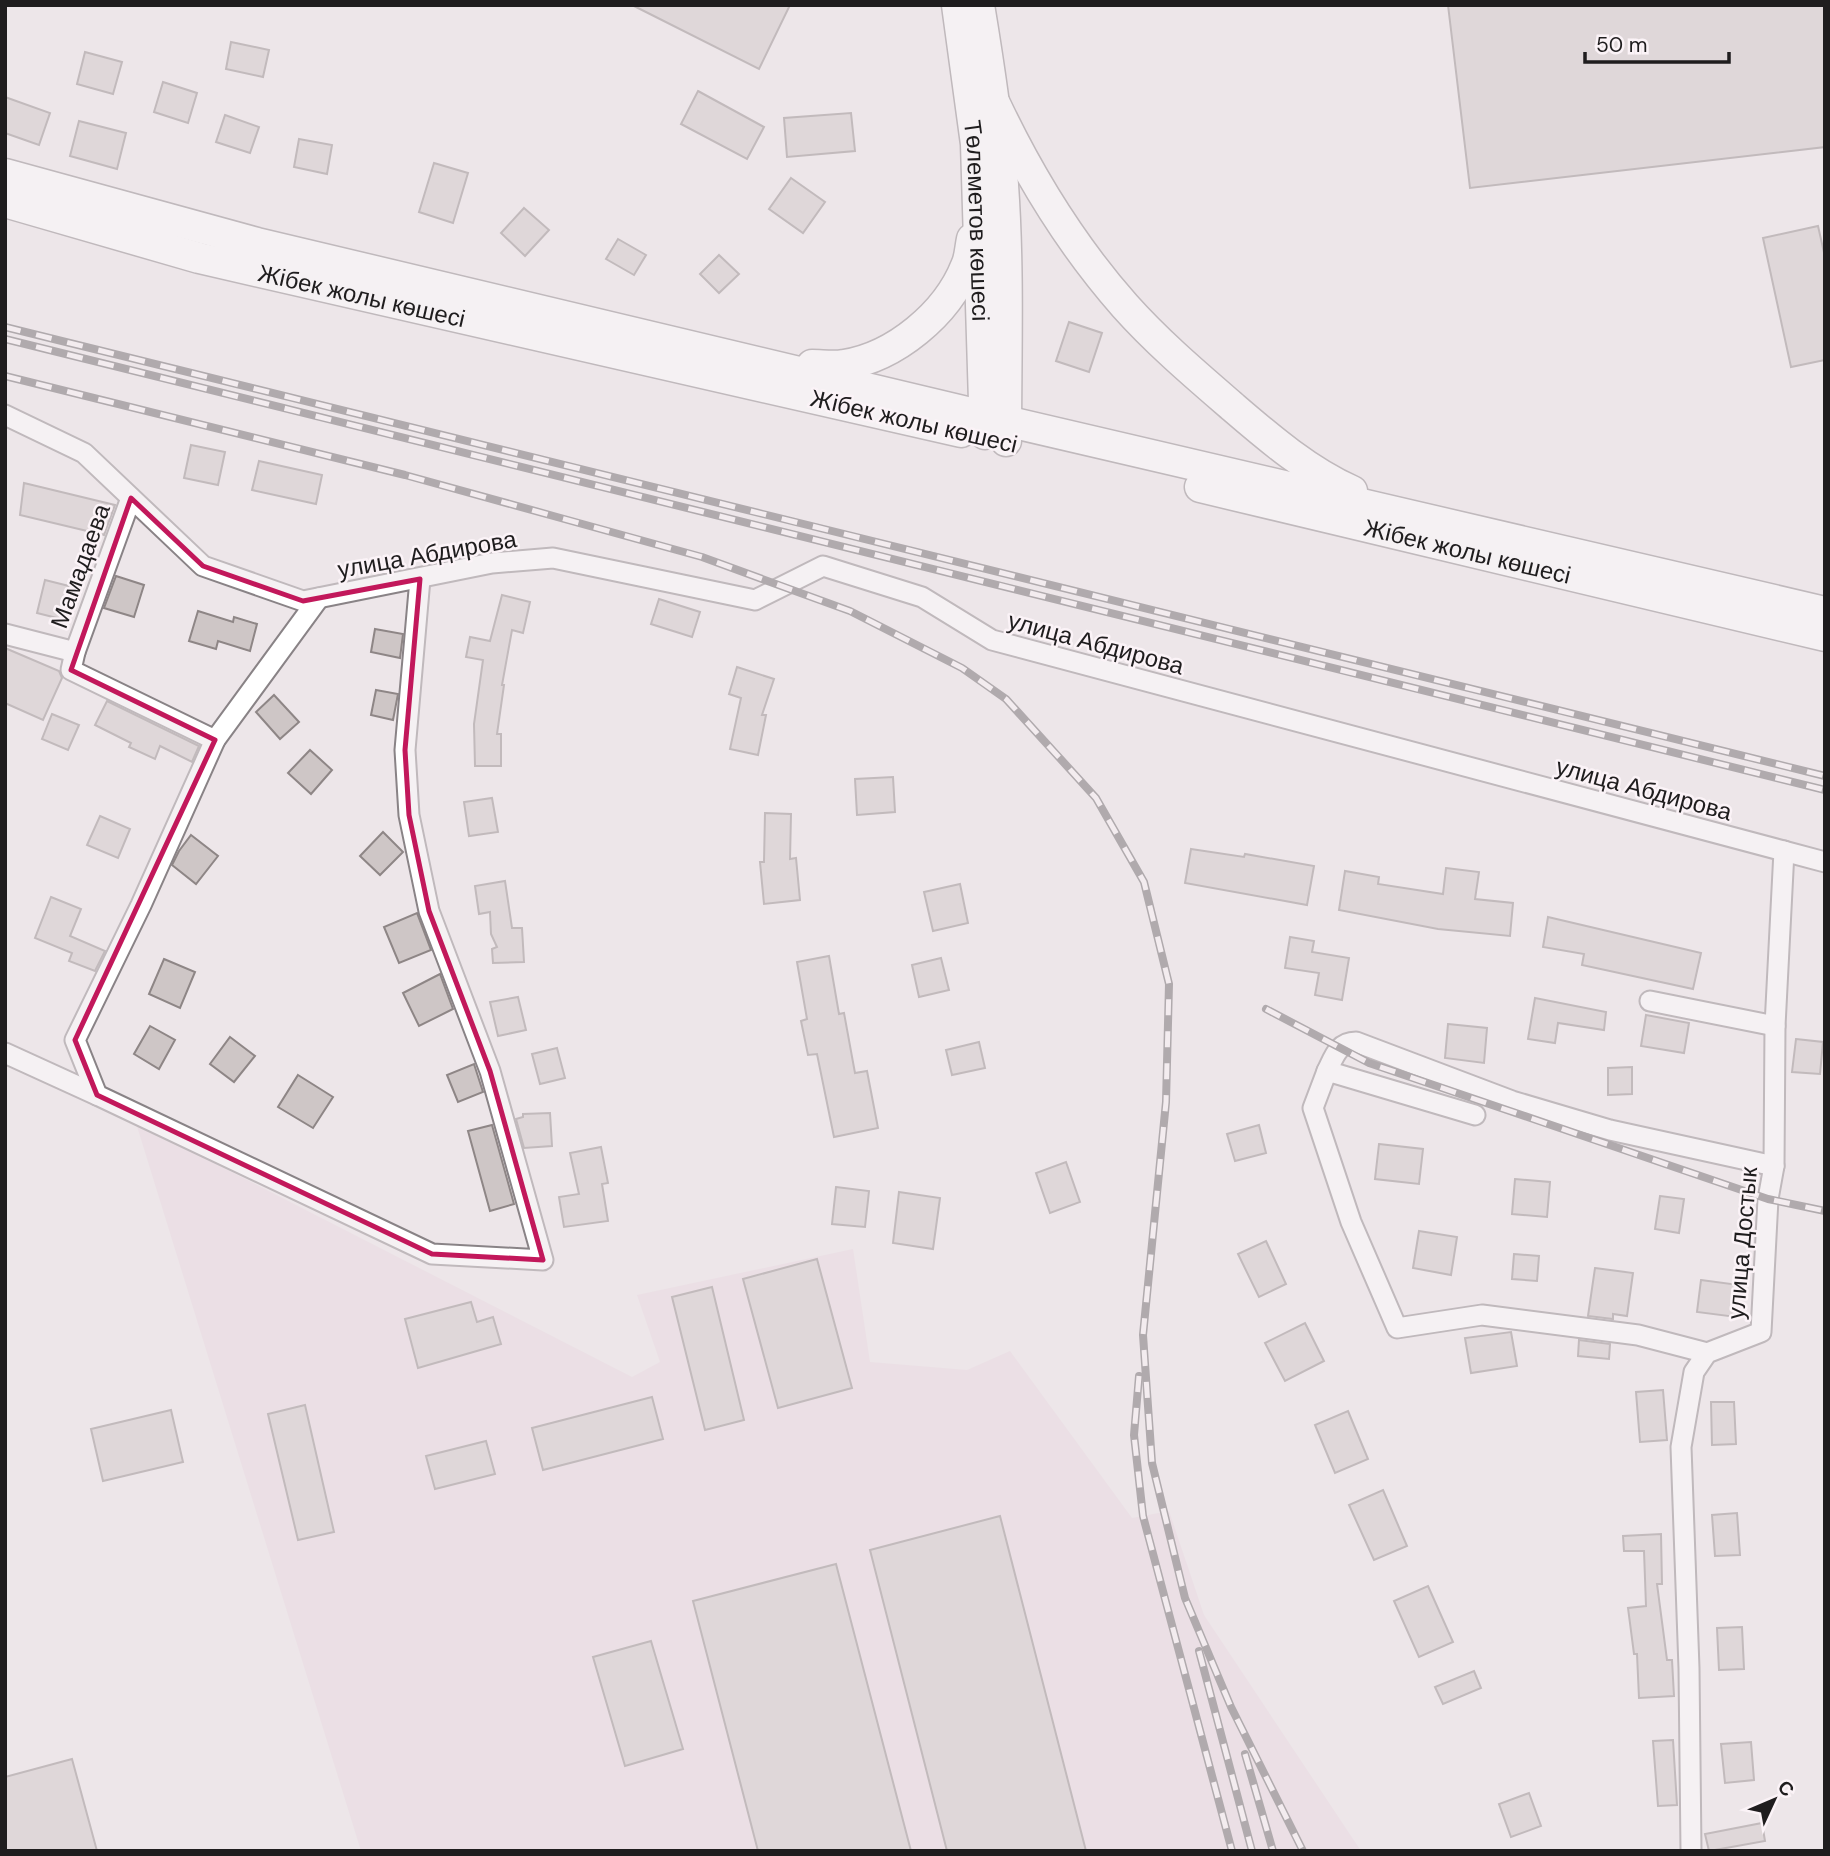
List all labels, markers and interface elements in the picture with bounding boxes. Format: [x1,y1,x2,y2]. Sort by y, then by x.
scale bar [1585,21,1728,65]
text: 50 m [1596,31,1647,59]
street label: Төлеметов көшесі [957,118,997,322]
street label: Жібек жолы көшесі [255,257,468,334]
street label: Жібек жолы көшесі [807,382,1021,460]
street label: Мамадаева [43,499,117,632]
street label: Жібек жолы көшесі [1361,511,1574,590]
street label: улица Абдирова [335,523,519,585]
street label: улица Абдирова [1005,605,1188,682]
street label: улица Абдирова [1553,751,1736,828]
street label: улица Достык [1720,1165,1764,1321]
north arrow [1739,1765,1809,1835]
text: С [1772,1775,1800,1802]

